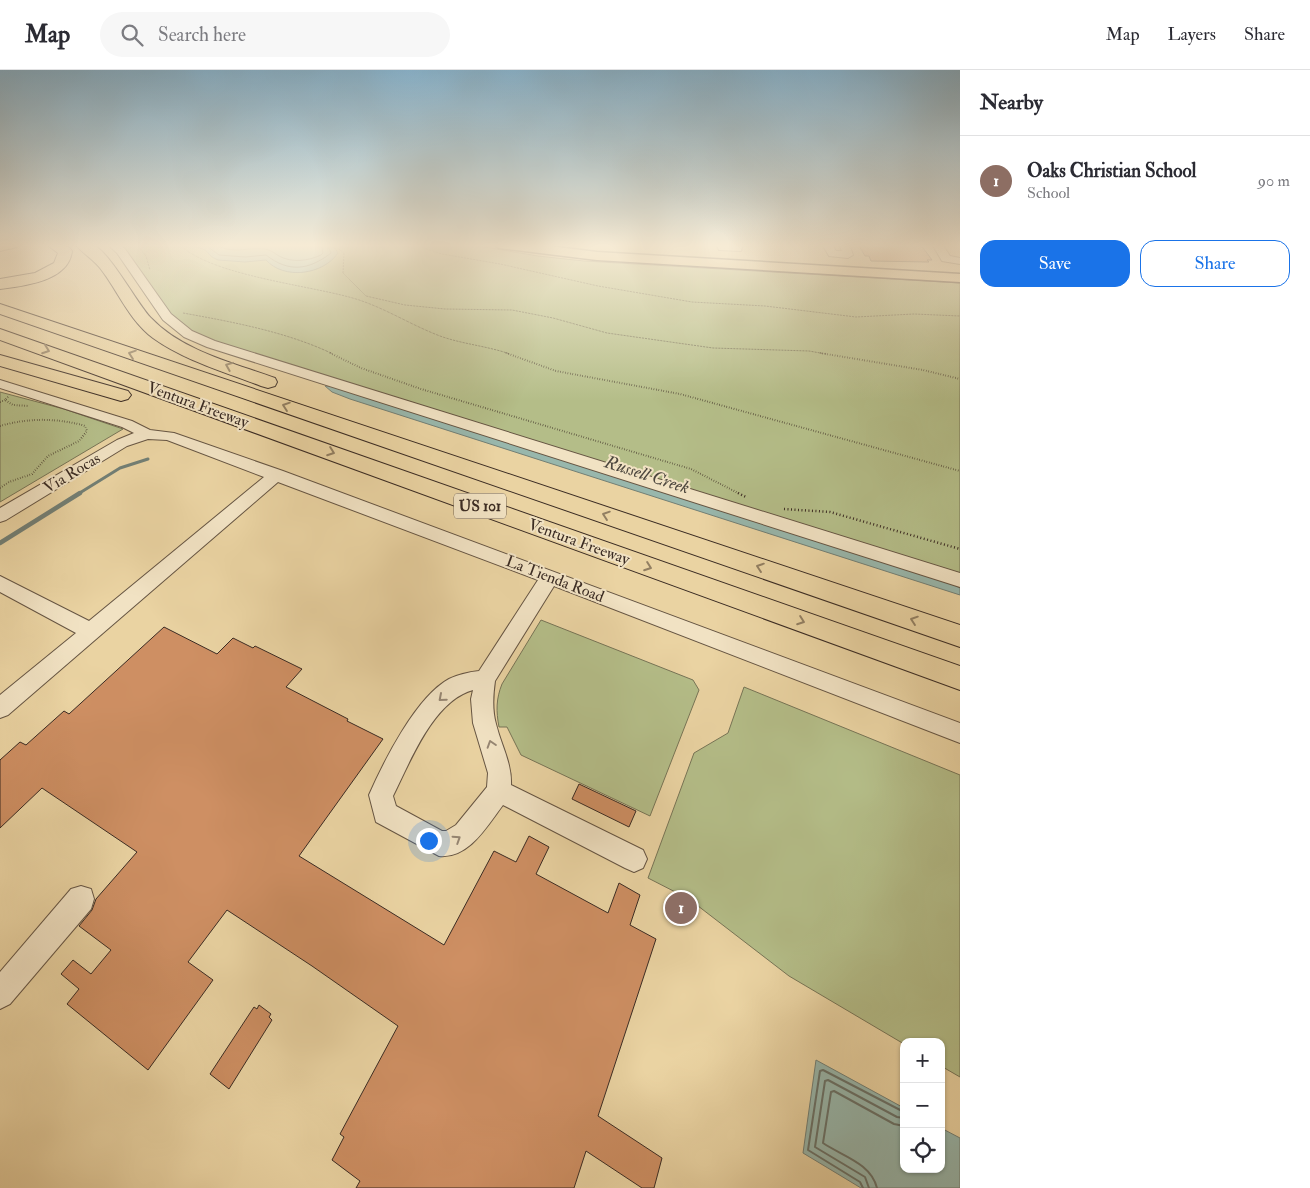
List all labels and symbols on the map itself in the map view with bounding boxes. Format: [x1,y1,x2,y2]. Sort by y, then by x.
one-way arrow [41,344,50,354]
one-way arrow [129,350,137,360]
one-way arrow [225,362,233,372]
street label: Ventura Freeway [145,377,252,433]
one-way arrow [283,402,291,412]
one-way arrow [326,447,334,457]
street label: Via Rocas [40,448,104,498]
water label: Russell Creek [601,450,692,499]
road number: US 101 [454,494,506,518]
one-way arrow [603,511,611,521]
street label: Ventura Freeway [526,514,633,570]
street label: La Tienda Road [503,551,607,607]
one-way arrow [643,561,652,571]
one-way arrow [756,563,765,573]
one-way arrow [796,615,805,625]
one-way arrow [910,616,919,626]
one-way arrow [439,693,448,702]
one-way arrow [486,740,496,749]
your location [416,828,442,854]
one-way arrow [452,835,461,845]
pin: 1 [665,889,697,927]

